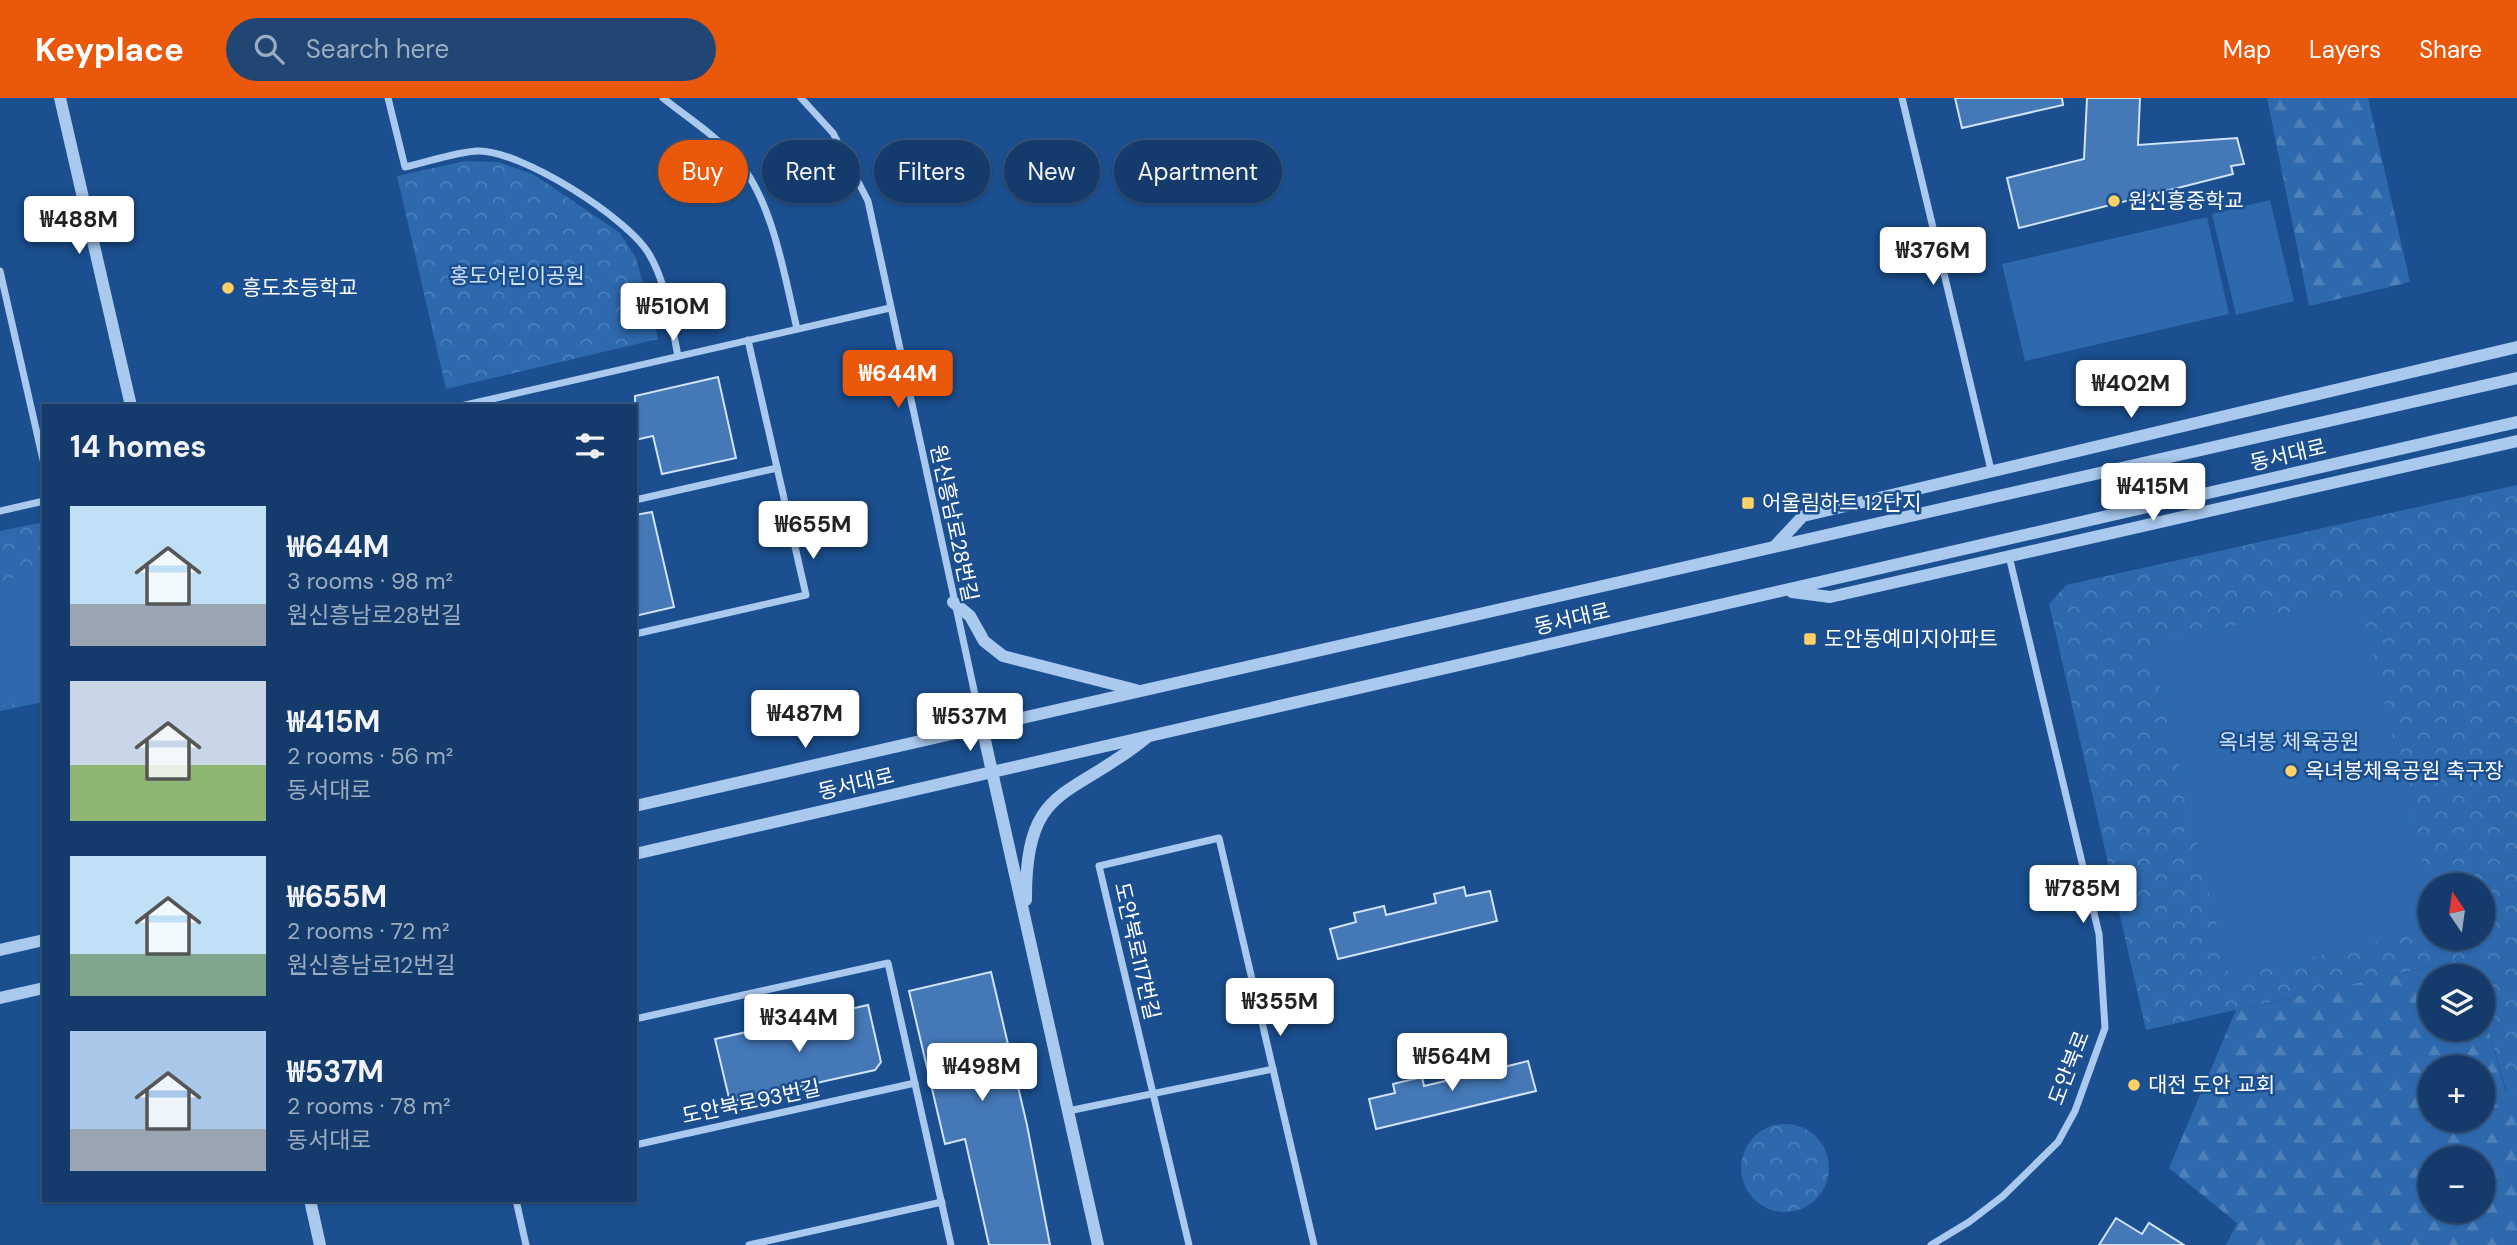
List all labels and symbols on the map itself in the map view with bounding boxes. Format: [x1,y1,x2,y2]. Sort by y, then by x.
place label: 원신흥중학교 [2128,187,2244,215]
marker: 원신흥중학교 [2106,193,2122,209]
pin: ₩488M [30,197,128,256]
pin: ₩376M [1884,228,1982,287]
park label: 홍도어린이공원 [449,262,585,290]
place label: 흥도초등학교 [242,274,358,302]
marker: 흥도초등학교 [220,280,236,296]
pin: ₩510M [624,284,722,343]
pin: ₩644M [849,350,947,410]
pin: ₩402M [2082,360,2180,420]
street label: 동서대로 [2247,433,2329,477]
street label: 원신흥남로28번길 [924,442,984,604]
pin: ₩415M [2104,464,2202,523]
place label: 어울림하트 12단지 [1762,489,1921,517]
marker: 어울림하트 12단지 [1740,495,1756,511]
pin: ₩655M [764,502,862,561]
street label: 동서대로 [1531,597,1613,641]
place label: 도안동예미지아파트 [1824,625,1998,653]
marker: 도안동예미지아파트 [1802,631,1818,647]
pin: ₩487M [756,690,854,750]
pin: ₩537M [921,694,1019,753]
park label: 옥녀봉 체육공원 [2219,728,2359,756]
place label: 옥녀봉체육공원 축구장 [2305,757,2504,785]
street label: 동서대로 [815,762,897,806]
marker: 옥녀봉체육공원 축구장 [2283,763,2299,779]
pin: ₩785M [2034,866,2132,925]
north arrow [2418,873,2496,950]
street label: 도안북로117번길 [1108,880,1166,1022]
pin: ₩355M [1231,978,1329,1038]
pin: ₩344M [750,995,848,1054]
street label: 도안북로 [2042,1027,2096,1109]
pin: ₩564M [1403,1034,1501,1093]
pin: ₩498M [933,1044,1031,1103]
place label: 대전 도안 교회 [2148,1071,2275,1099]
street label: 도안북로93번길 [679,1074,823,1130]
marker: 대전 도안 교회 [2126,1077,2142,1093]

